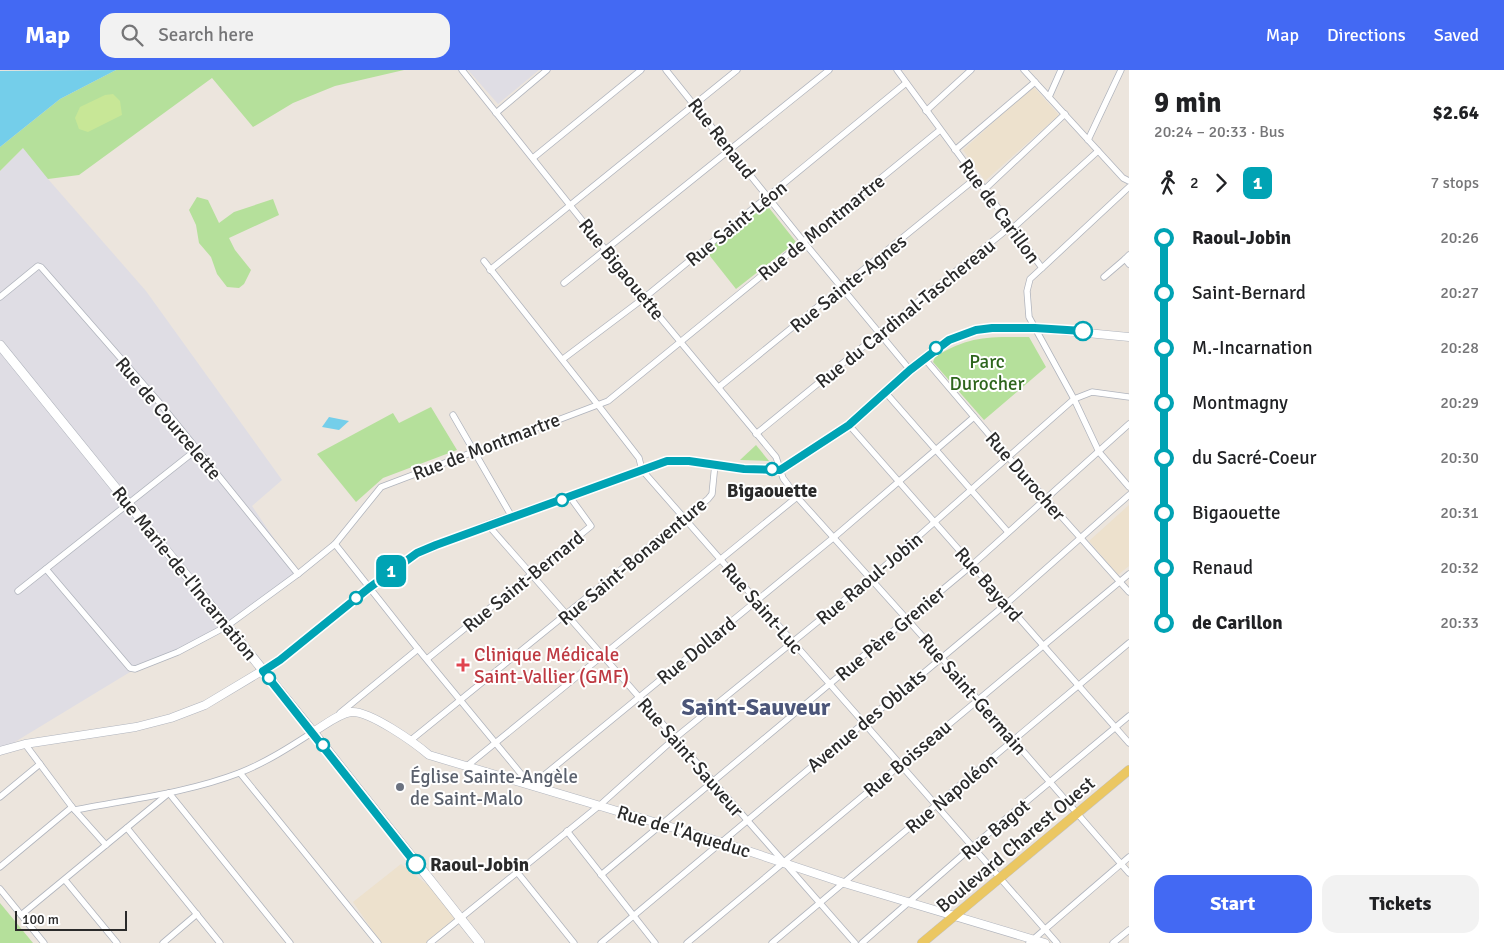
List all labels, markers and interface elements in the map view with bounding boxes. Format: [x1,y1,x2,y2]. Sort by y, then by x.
search box [100,13,450,58]
text: Map [25,20,70,50]
icon: search [118,21,146,49]
text: Search here [158,23,254,47]
text: Map [1266,24,1299,46]
text: Directions [1327,24,1406,46]
text: Saved [1434,24,1479,46]
text: 9 min [1154,86,1222,120]
street label: Rue Renaud [682,93,760,184]
text: $2.64 [1433,101,1479,125]
text: 20:24 – 20:33 · Bus [1154,122,1285,142]
street label: Rue de Carillon [953,155,1045,268]
street label: Rue de Montmartre [753,169,890,286]
icon: walk [1154,169,1182,197]
icon: forward [1207,169,1235,197]
text: 1 [1253,172,1262,194]
text: 2 [1190,173,1199,193]
text: 7 stops [1431,173,1479,193]
street label: Rue Saint-Léon [681,176,792,272]
street label: Rue Bigaouette [573,214,669,325]
text: Raoul-Jobin [1192,226,1291,250]
text: 20:26 [1440,228,1479,248]
street label: Rue Sainte-Agnes [785,229,912,338]
street label: Rue du Cardinal-Taschereau [811,234,1000,394]
text: Saint-Bernard [1192,281,1306,305]
text: 20:27 [1440,283,1479,303]
unlabelled marker [1073,321,1093,341]
text: M.-Incarnation [1192,336,1313,360]
text: 20:28 [1440,338,1479,358]
unlabelled marker [929,341,943,355]
park label: Parc Durocher [949,350,1025,396]
street label: Rue de Courcelette [110,352,227,485]
text: Montmagny [1192,391,1288,415]
text: 20:29 [1440,393,1479,413]
street label: Rue de Montmartre [409,408,563,486]
street label: Rue Durocher [980,427,1070,526]
text: du Sacré-Coeur [1192,446,1317,470]
text: 20:30 [1440,448,1479,468]
marker: Bigaouette [765,462,779,476]
place label: Bigaouette [727,479,817,503]
street label: Rue Marie-de-l'Incarnation [107,482,262,666]
street label: Rue Saint-Bonaventure [553,493,712,631]
unlabelled marker [555,493,569,507]
text: Bigaouette [1192,501,1281,525]
text: 20:31 [1440,503,1479,523]
street label: Rue Saint-Bernard [458,526,589,638]
street label: Rue Raoul-Jobin [811,527,928,630]
street label: Rue Bayard [949,542,1027,627]
line badge: 1 [375,555,407,587]
text: Renaud [1192,556,1253,580]
street label: Rue Saint-Luc [716,558,808,659]
text: 20:32 [1440,558,1479,578]
text: 1 [386,560,396,582]
street label: Rue Père Grenier [831,581,950,687]
unlabelled marker [349,591,363,605]
text: de Carillon [1192,611,1283,635]
street label: Rue Dollard [652,612,741,690]
text: 20:33 [1440,613,1479,633]
street label: Rue Saint-Germain [913,629,1032,760]
place label: Clinique Médicale Saint-Vallier (GMF) [474,643,629,689]
marker: Clinique Médicale Saint-Vallier (GMF) [456,658,470,672]
street label: Avenue des Oblats [802,664,931,778]
unlabelled marker [262,671,276,685]
district label: Saint-Sauveur [682,692,831,722]
street label: Rue Saint-Sauveur [632,693,748,822]
street label: Rue Boisseau [859,715,957,803]
unlabelled marker [316,738,330,752]
street label: Rue Napoléon [901,748,1003,839]
place label: Église Sainte-Angèle de Saint-Malo [410,765,578,811]
street label: Boulevard Charest Ouest [931,771,1100,918]
marker: Église Sainte-Angèle de Saint-Malo [394,781,406,793]
street label: Rue Bagot [956,794,1035,865]
street label: Rue de l'Aqueduc [614,800,753,864]
place label: Raoul-Jobin [430,853,529,877]
marker: Raoul-Jobin [406,854,426,874]
button: Start [1154,875,1312,933]
button: Tickets [1322,875,1479,933]
scale bar [15,908,128,931]
text: 100 m [22,911,59,928]

